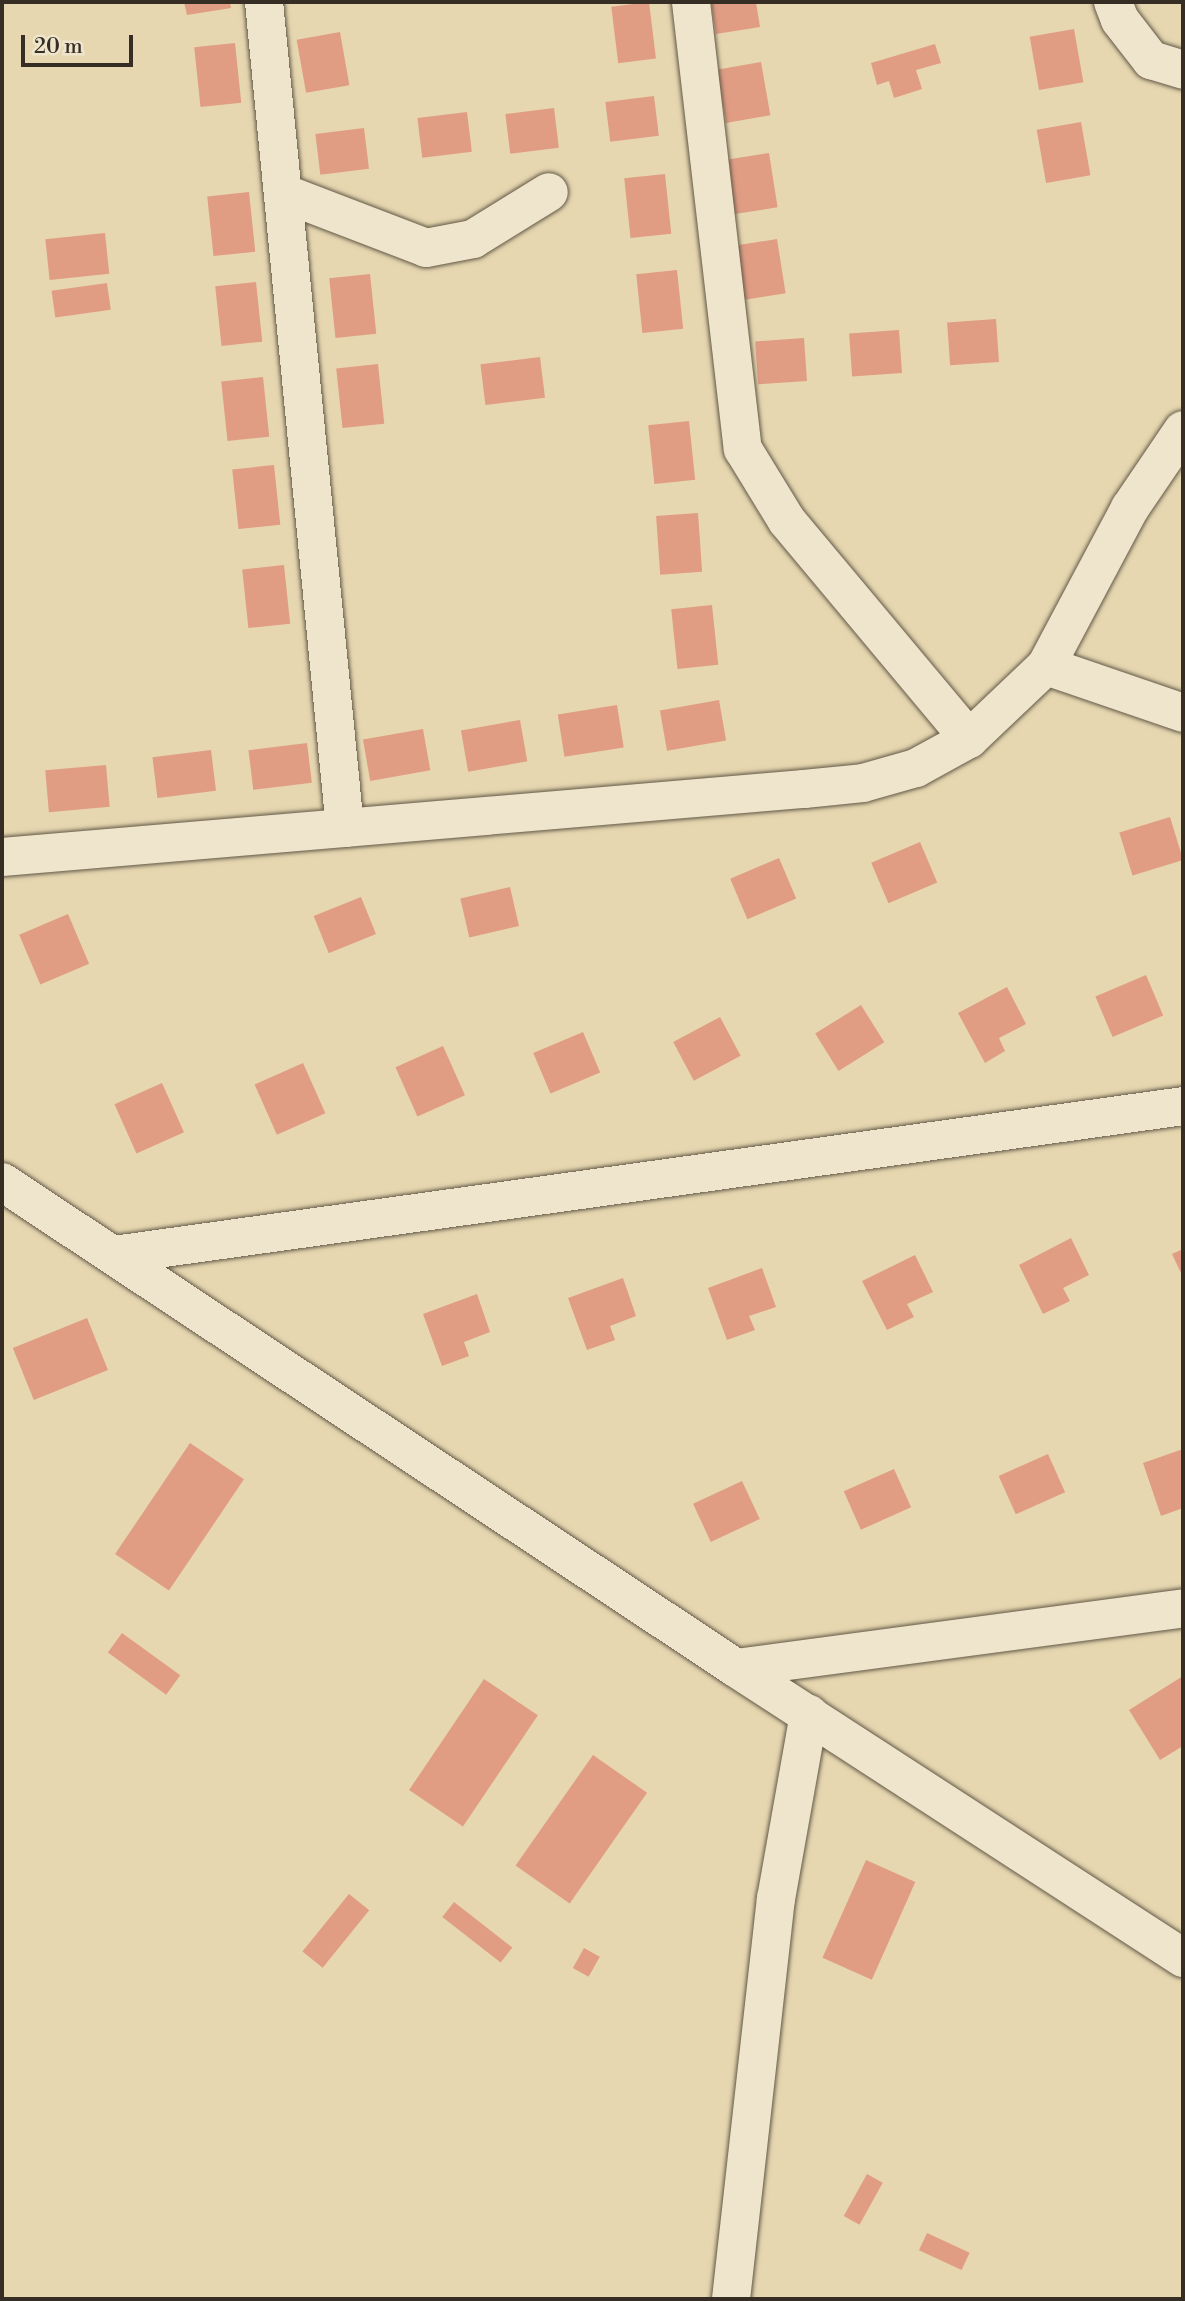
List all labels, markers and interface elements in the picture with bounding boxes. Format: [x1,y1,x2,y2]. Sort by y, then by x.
scale bar [24,21,136,65]
text: 20 m [34,34,83,60]

